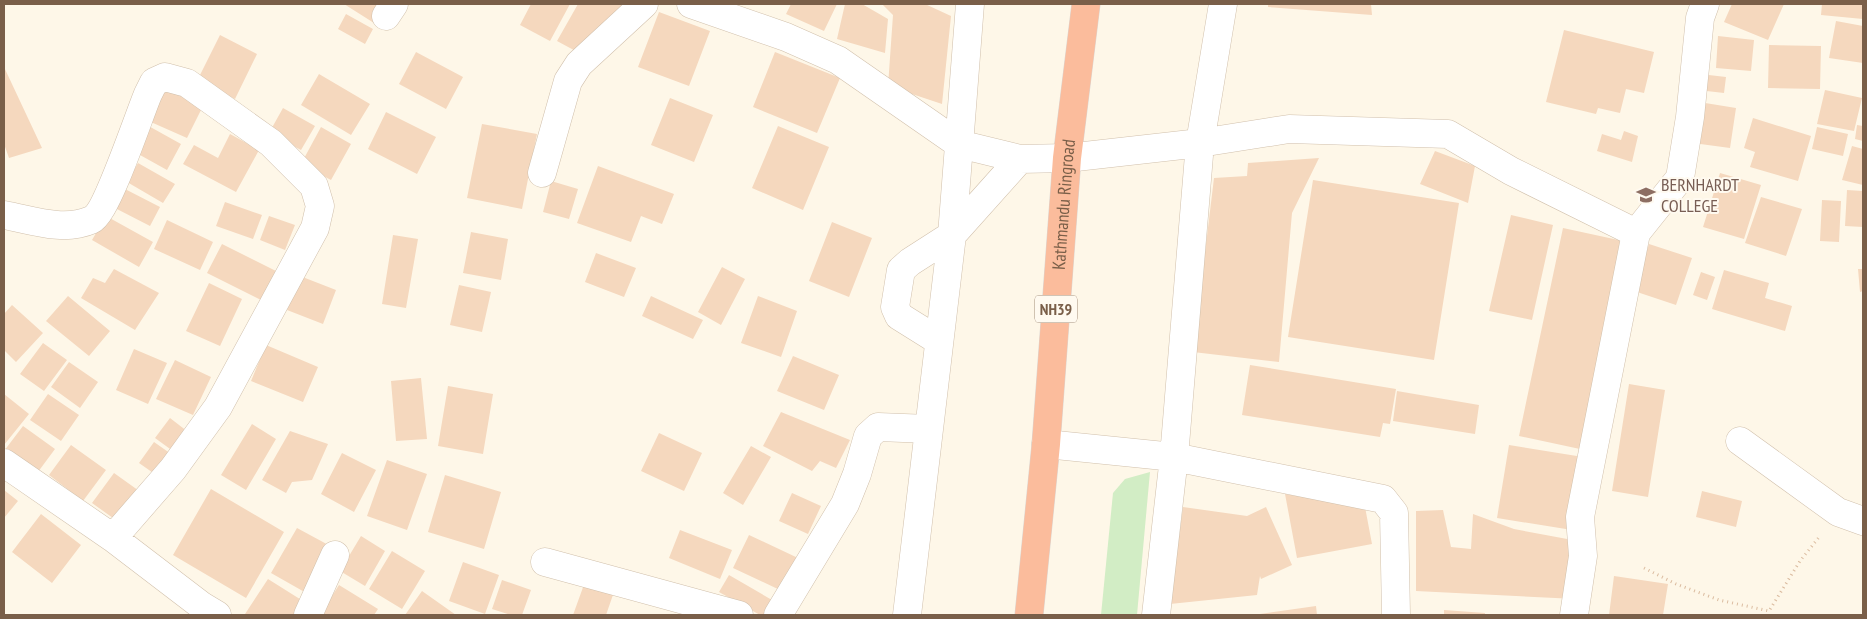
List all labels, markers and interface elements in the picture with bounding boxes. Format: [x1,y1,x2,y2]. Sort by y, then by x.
street label: Kathmandu Ringroad [1047,138,1080,271]
place label: BERNHARDT COLLEGE [1661,173,1739,217]
school or university icon: BERNHARDT COLLEGE [1635,184,1657,206]
road number: NH39 [1035,296,1077,322]

